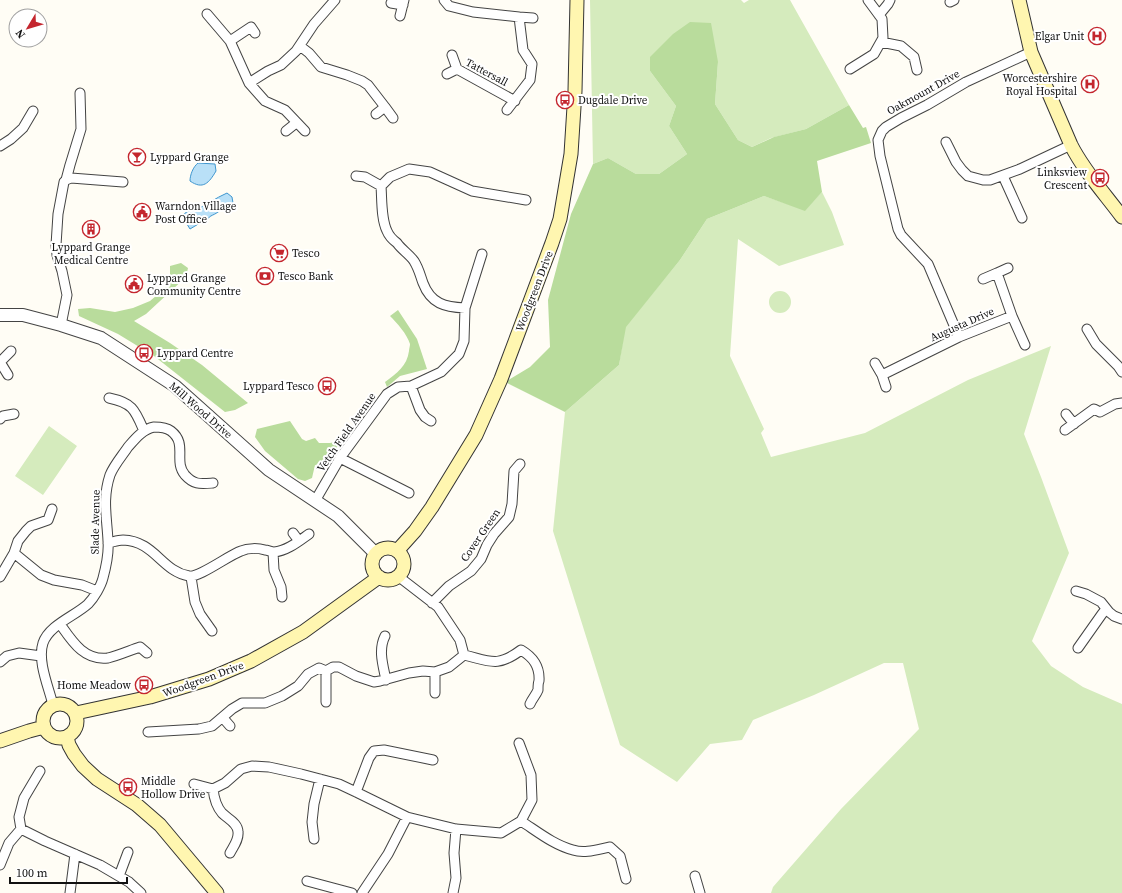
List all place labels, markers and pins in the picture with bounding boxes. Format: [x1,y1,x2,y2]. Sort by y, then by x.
hospital icon: Elgar Unit [1087,26,1107,46]
place label: Elgar Unit [1035,29,1084,44]
place label: Worcestershire Royal Hospital [1002,71,1077,99]
hospital icon: Worcestershire Royal Hospital [1080,74,1100,94]
bus stop icon: Dugdale Drive [555,90,575,110]
place label: Dugdale Drive [578,93,648,108]
bar icon: Lyppard Grange [127,147,147,167]
place label: Lyppard Grange [150,150,229,165]
place label: Linksview Crescent [1037,165,1088,193]
bus stop icon: Linksview Crescent [1090,168,1110,188]
place label: Warndon Village Post Office [155,199,237,227]
public building icon: Warndon Village Post Office [132,202,152,222]
building icon: Lyppard Grange Medical Centre [81,219,101,239]
place label: Lyppard Grange Medical Centre [52,240,131,268]
supermarket icon: Tesco [269,243,289,263]
place label: Tesco [292,246,320,261]
bank icon: Tesco Bank [255,266,275,286]
place label: Tesco Bank [278,269,334,284]
place label: Lyppard Grange Community Centre [147,271,241,299]
public building icon: Lyppard Grange Community Centre [124,274,144,294]
bus stop icon: Lyppard Centre [134,343,154,363]
place label: Lyppard Centre [157,346,234,361]
bus stop icon: Lyppard Tesco [317,376,337,396]
place label: Lyppard Tesco [243,379,314,394]
bus stop icon: Home Meadow [134,675,154,695]
place label: Home Meadow [57,678,132,693]
place label: Middle Hollow Drive [141,774,206,802]
bus stop icon: Middle Hollow Drive [118,777,138,797]

